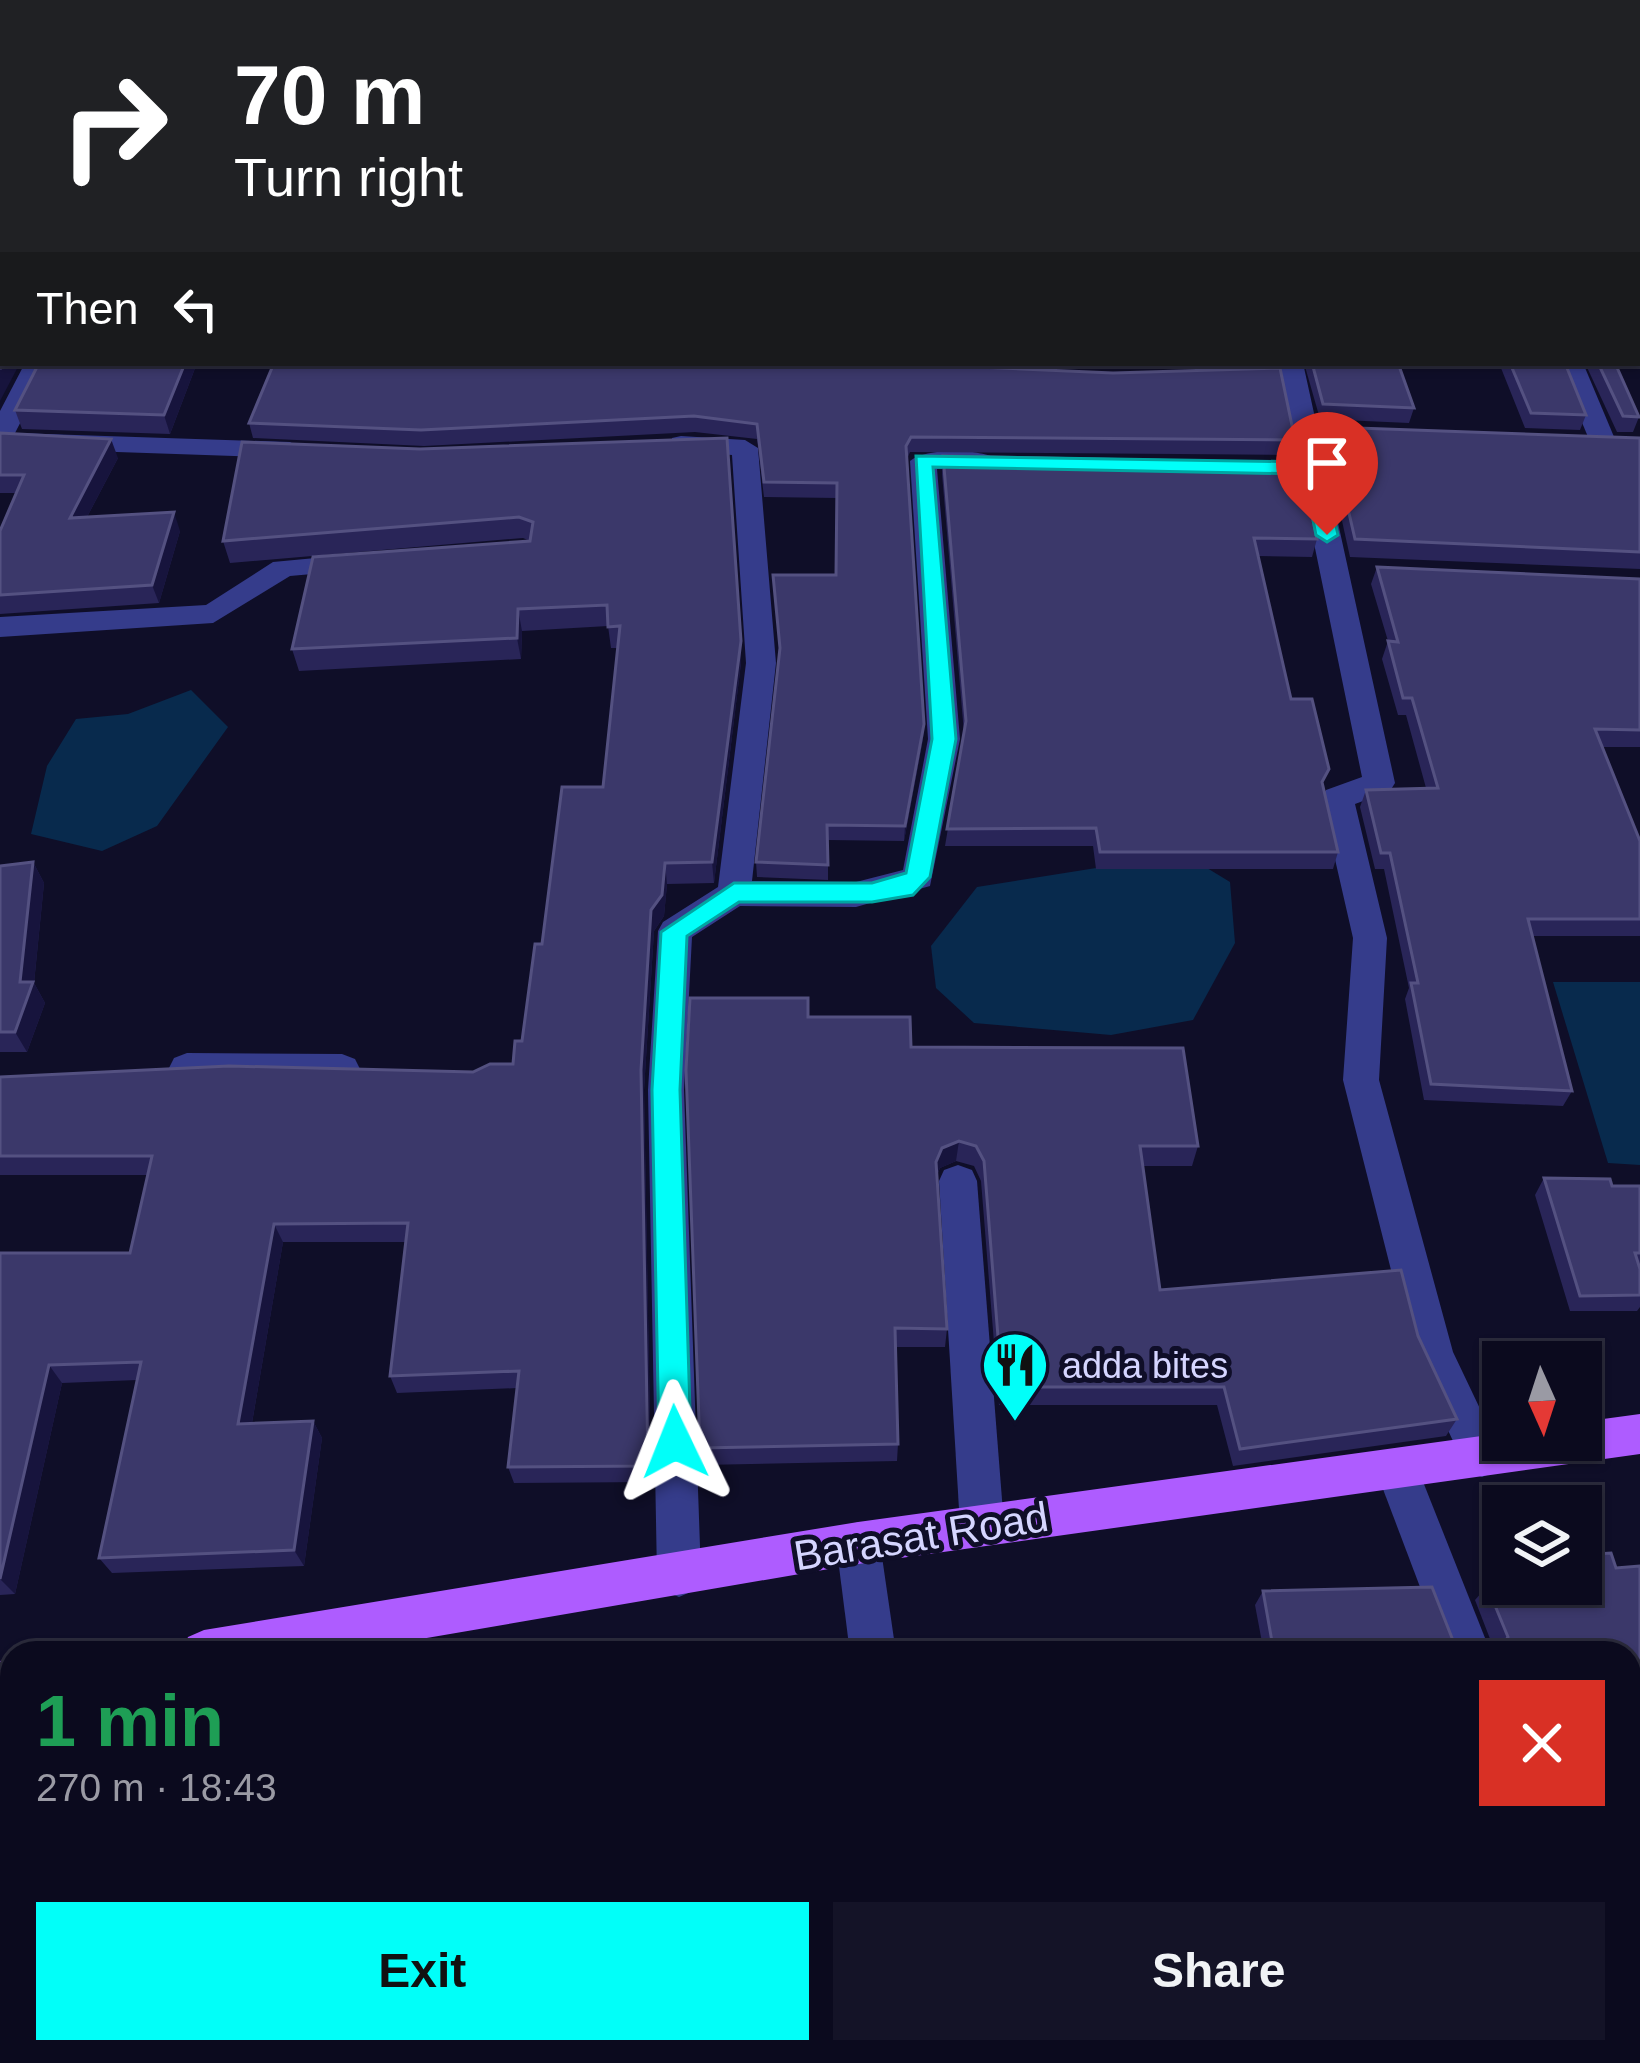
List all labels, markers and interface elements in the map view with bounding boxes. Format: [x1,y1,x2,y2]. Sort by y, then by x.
icon: right [36,48,192,204]
text: 70 m [234,48,425,142]
text: Turn right [234,147,463,207]
icon: left [163,276,229,342]
text: Then [36,283,139,334]
pin [1276,412,1378,535]
icon: arrive [1294,430,1360,496]
restaurant icon: adda bites [980,1330,1050,1424]
north arrow [1482,1341,1602,1461]
map controls [1482,1341,1602,1605]
place label: adda bites [1062,1345,1228,1386]
position arrow [612,1379,738,1505]
button: layers [1482,1485,1602,1605]
street label: Barasat Road [790,1493,1052,1579]
button: close [1479,1680,1605,1806]
text: 1 min [36,1681,224,1761]
text: 270 m · 18:43 [36,1766,277,1809]
button: Exit [36,1902,809,2040]
button: Share [833,1902,1605,2040]

